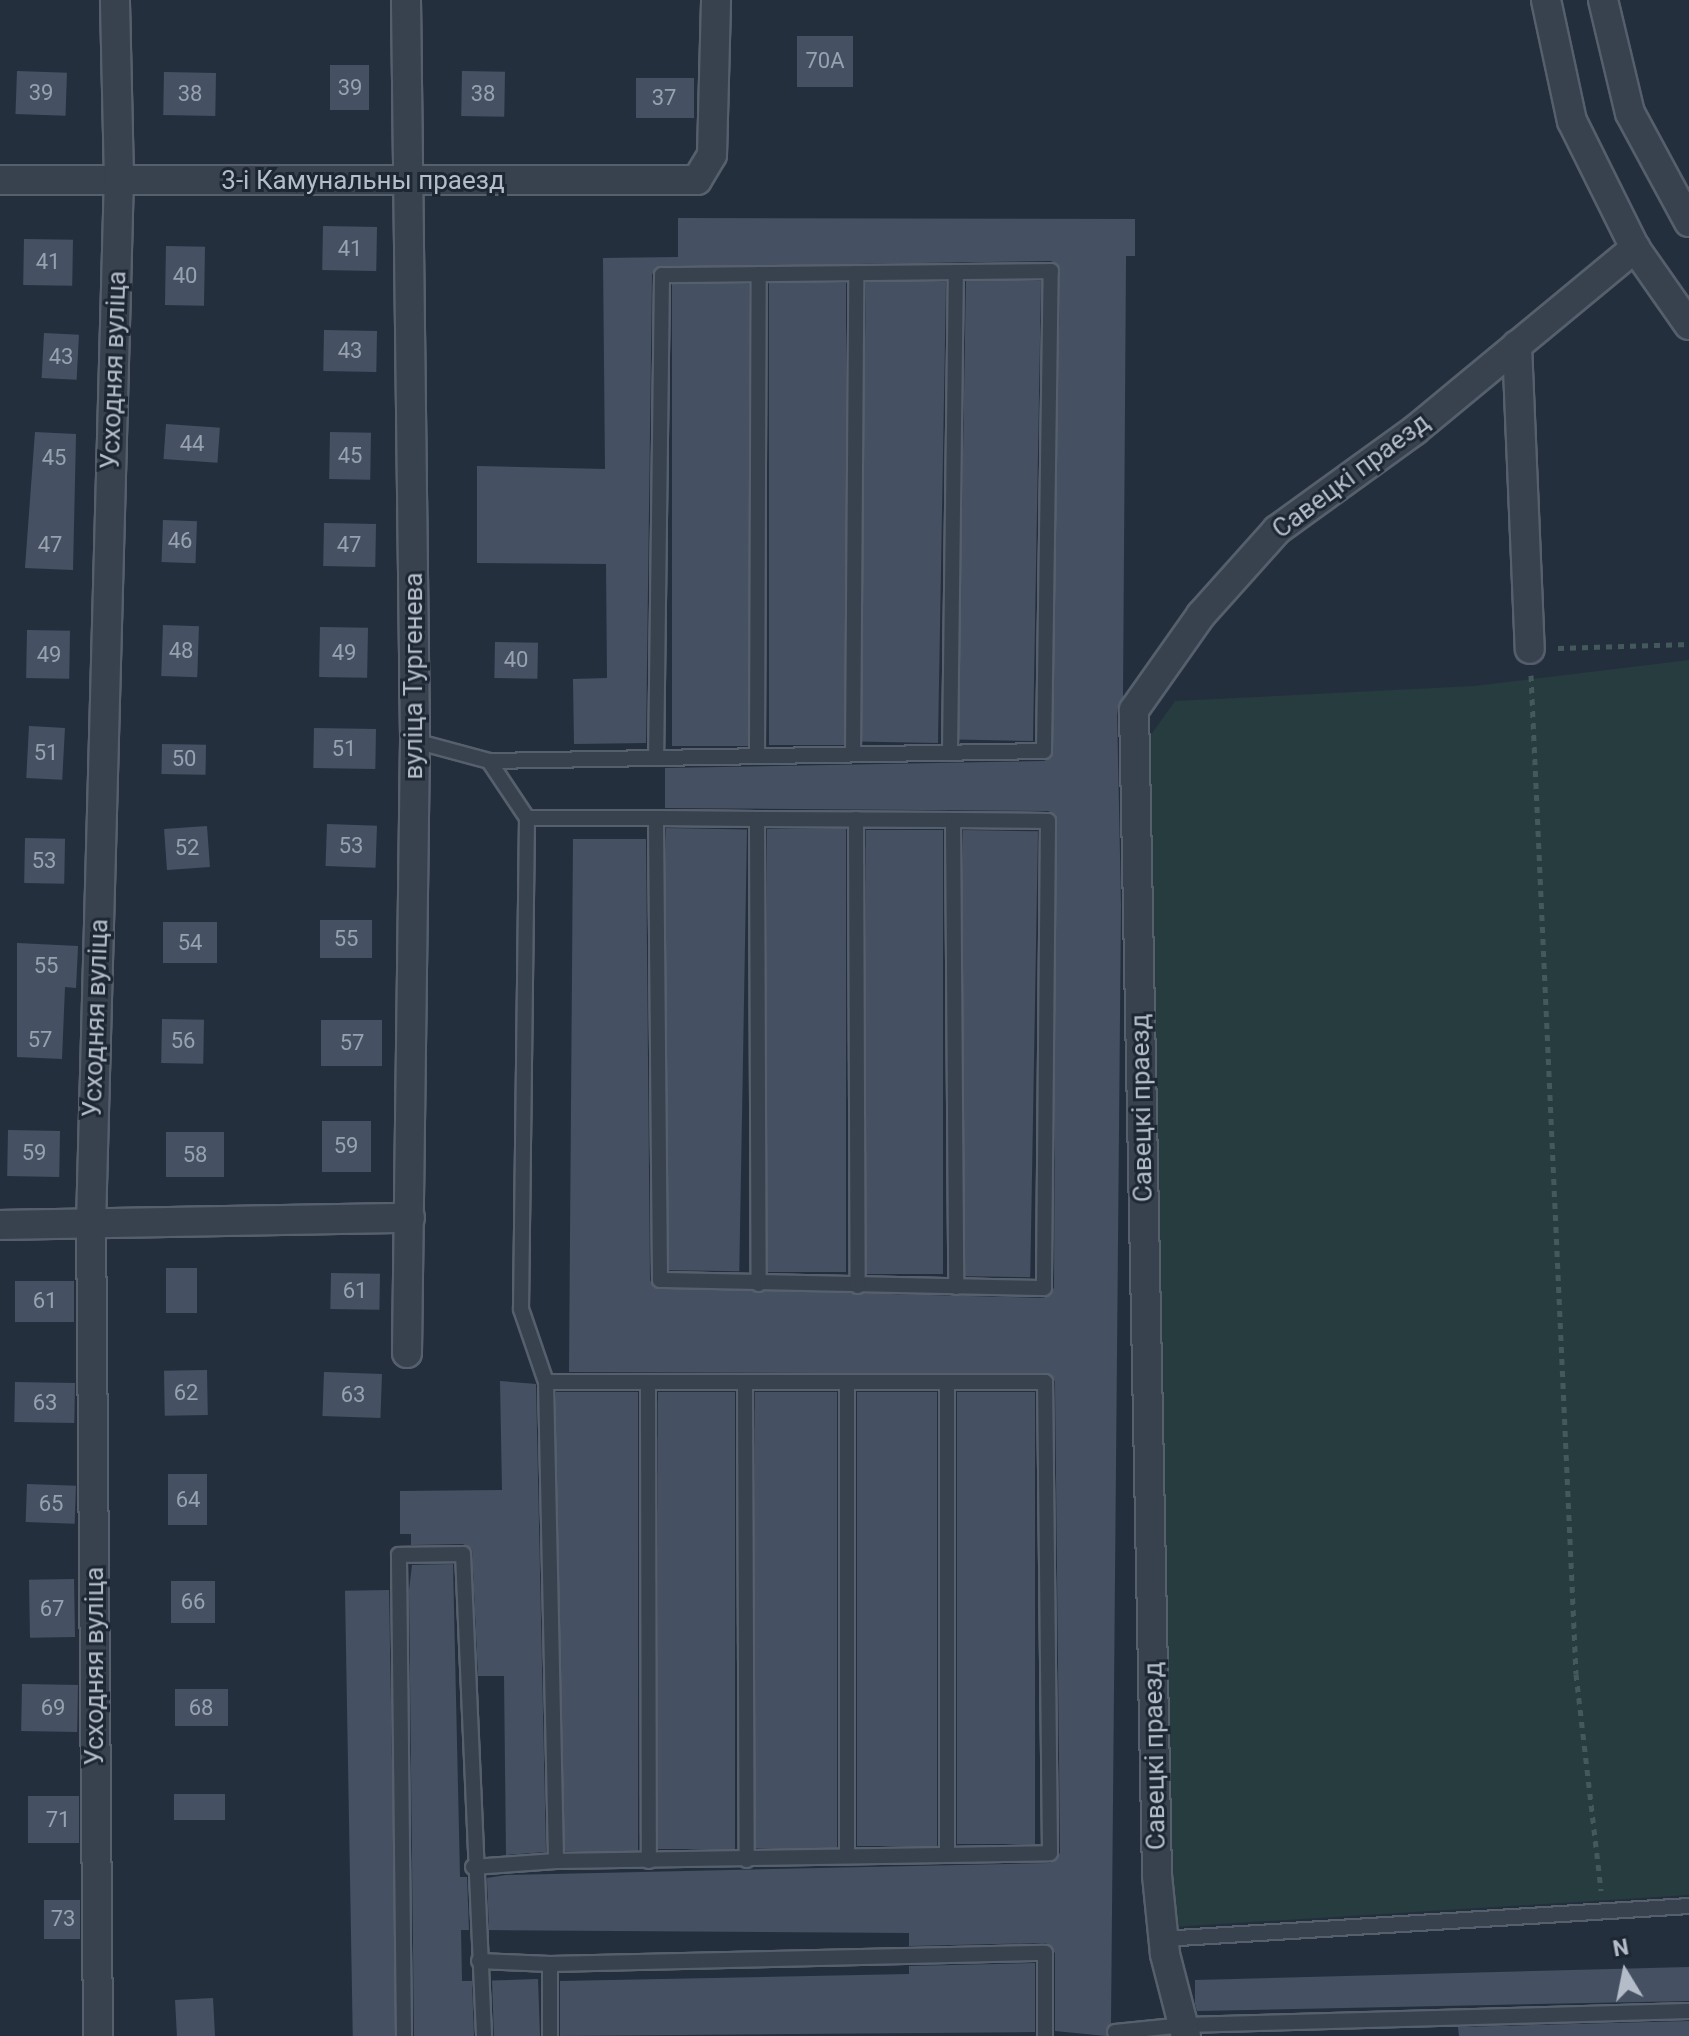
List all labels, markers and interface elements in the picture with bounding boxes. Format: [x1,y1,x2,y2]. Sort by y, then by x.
house number: 70А [805,48,845,74]
house number: 39 [338,75,362,101]
house number: 39 [29,80,53,106]
house number: 38 [178,81,202,107]
house number: 38 [471,81,495,107]
house number: 37 [652,85,676,111]
street label: 3-і Камунальны праезд [221,165,505,197]
house number: 41 [338,236,362,262]
house number: 41 [36,249,60,275]
house number: 40 [173,263,197,289]
street label: Усходняя вуліца [95,270,133,470]
house number: 43 [338,338,362,364]
house number: 43 [49,344,73,370]
street label: Савецкі праезд [1266,407,1436,545]
house number: 44 [180,431,204,457]
house number: 45 [338,443,362,469]
house number: 45 [42,445,66,471]
house number: 46 [168,528,192,554]
house number: 47 [38,532,62,558]
house number: 47 [337,532,361,558]
street label: вуліца Тургенева [398,572,430,780]
house number: 48 [169,638,193,664]
house number: 49 [332,640,356,666]
house number: 49 [37,642,61,668]
house number: 40 [504,647,528,673]
house number: 51 [332,736,356,762]
house number: 51 [34,740,58,766]
house number: 50 [172,746,196,772]
house number: 53 [339,833,363,859]
house number: 52 [175,835,199,861]
house number: 53 [32,848,56,874]
street label: Усходняя вуліца [77,918,115,1118]
house number: 55 [334,926,358,952]
house number: 54 [178,930,202,956]
house number: 55 [34,953,58,979]
street label: Савецкі праезд [1125,1014,1159,1202]
house number: 57 [28,1027,52,1053]
house number: 56 [171,1028,195,1054]
house number: 57 [340,1030,364,1056]
house number: 59 [334,1133,358,1159]
house number: 59 [22,1140,46,1166]
house number: 58 [183,1142,207,1168]
house number: 61 [343,1278,367,1304]
house number: 61 [33,1288,57,1314]
house number: 62 [174,1380,198,1406]
house number: 63 [341,1382,365,1408]
house number: 63 [33,1390,57,1416]
house number: 64 [176,1487,200,1513]
house number: 65 [39,1491,63,1517]
street label: Усходняя вуліца [79,1567,111,1765]
house number: 66 [181,1589,205,1615]
house number: 67 [40,1596,64,1622]
street label: Савецкі праезд [1138,1662,1172,1850]
house number: 69 [41,1695,65,1721]
house number: 68 [189,1695,213,1721]
house number: 71 [46,1807,70,1833]
house number: 73 [51,1906,75,1932]
north arrow [1585,1932,1665,2012]
text: N [1611,1934,1631,1962]

